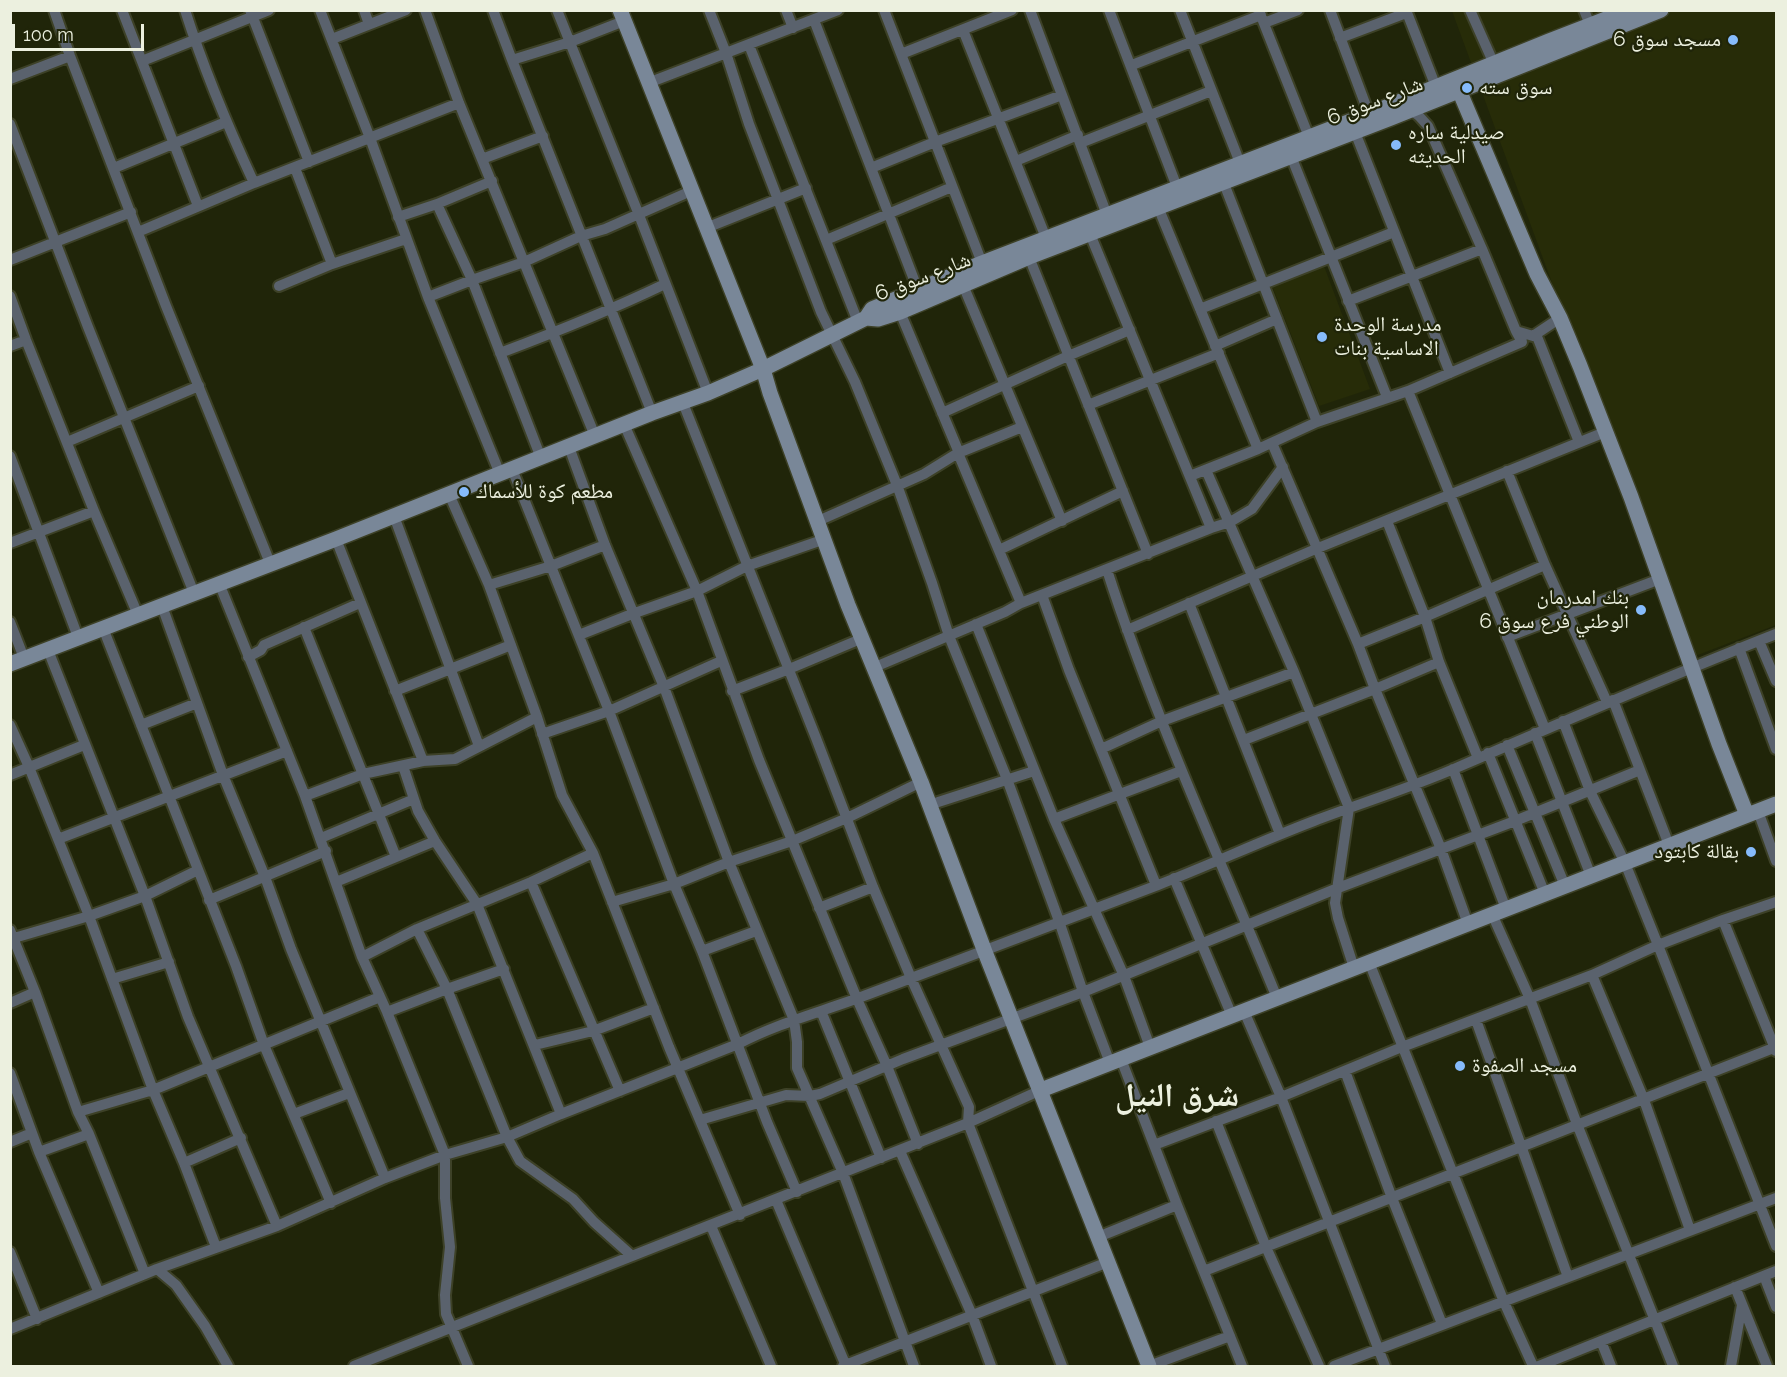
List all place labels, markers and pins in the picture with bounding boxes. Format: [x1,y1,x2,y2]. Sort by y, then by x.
place label: مسجد سوق 6 [1613,27,1721,53]
marker: مسجد سوق 6 [1726,33,1740,47]
place label: سوق سته [1479,75,1552,101]
marker: سوق سته [1460,81,1474,95]
place label: صيدلية ساره الحديثه [1408,120,1505,170]
marker: صيدلية ساره الحديثه [1389,138,1403,152]
place label: مدرسة الوحدة الاساسية بنات [1334,312,1441,362]
marker: مدرسة الوحدة الاساسية بنات [1315,330,1329,344]
place label: مطعم كوة للأسماك [476,479,613,505]
marker: مطعم كوة للأسماك [457,485,471,499]
place label: بنك امدرمان الوطني فرع سوق 6 [1479,585,1629,635]
marker: بنك امدرمان الوطني فرع سوق 6 [1634,603,1648,617]
place label: بقالة كابتود [1655,839,1739,865]
marker: بقالة كابتود [1744,845,1758,859]
place label: مسجد الصفوة [1472,1053,1577,1079]
marker: مسجد الصفوة [1453,1059,1467,1073]

